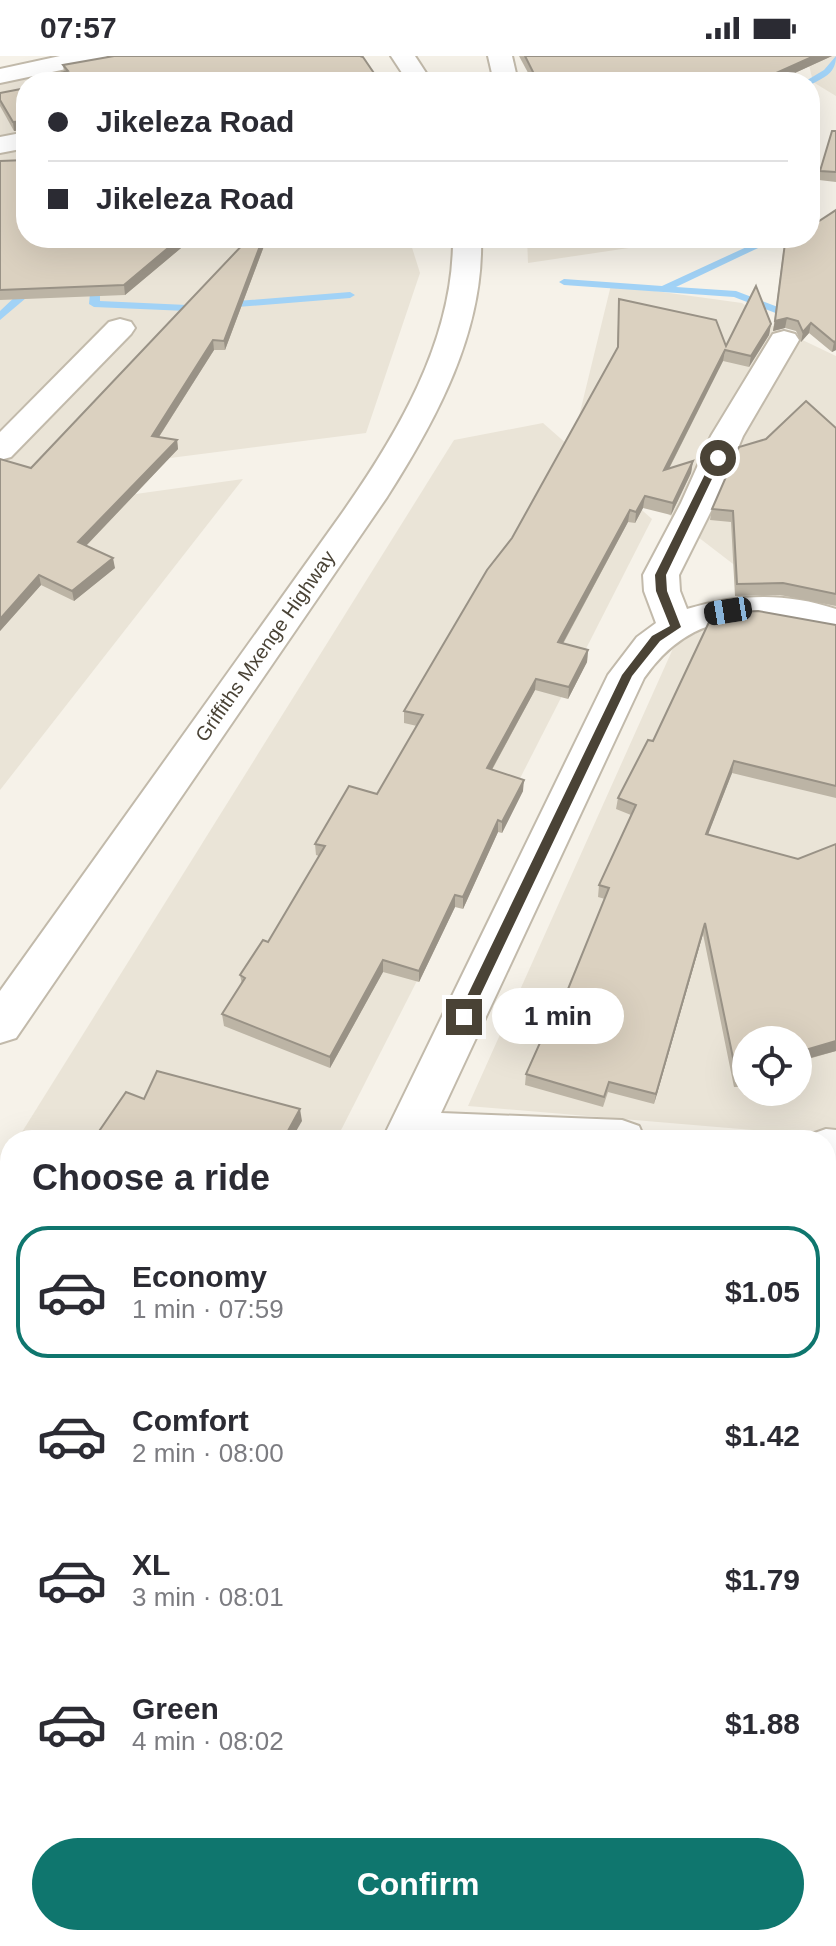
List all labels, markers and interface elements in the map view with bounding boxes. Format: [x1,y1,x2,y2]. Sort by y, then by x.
text: 07:57 [40,11,117,44]
text: Jikeleza Road [96,105,294,138]
text: Jikeleza Road [96,182,294,215]
route start [700,440,736,476]
street label: Griffiths Mxenge Highway [191,547,339,745]
car [702,595,754,627]
callout: 1 min [492,989,624,1045]
route end [446,999,482,1035]
text: 1 min [524,1001,592,1031]
map controls [732,1026,812,1106]
button: locate [732,1026,812,1106]
text: Choose a ride [32,1157,270,1198]
icon: car [36,1256,108,1328]
text: Economy [132,1260,267,1293]
text: $1.05 [725,1275,800,1308]
text: 1 min · 07:59 [132,1294,284,1324]
icon: car [36,1400,108,1472]
text: Comfort [132,1404,249,1437]
text: $1.42 [725,1419,800,1452]
text: 2 min · 08:00 [132,1438,284,1468]
icon: car [36,1544,108,1616]
text: XL [132,1548,170,1581]
text: $1.79 [725,1563,800,1596]
text: 3 min · 08:01 [132,1582,284,1612]
icon: car [36,1688,108,1760]
text: Green [132,1692,219,1725]
text: $1.88 [725,1707,800,1740]
text: 4 min · 08:02 [132,1726,284,1756]
button: Confirm [32,1838,804,1930]

